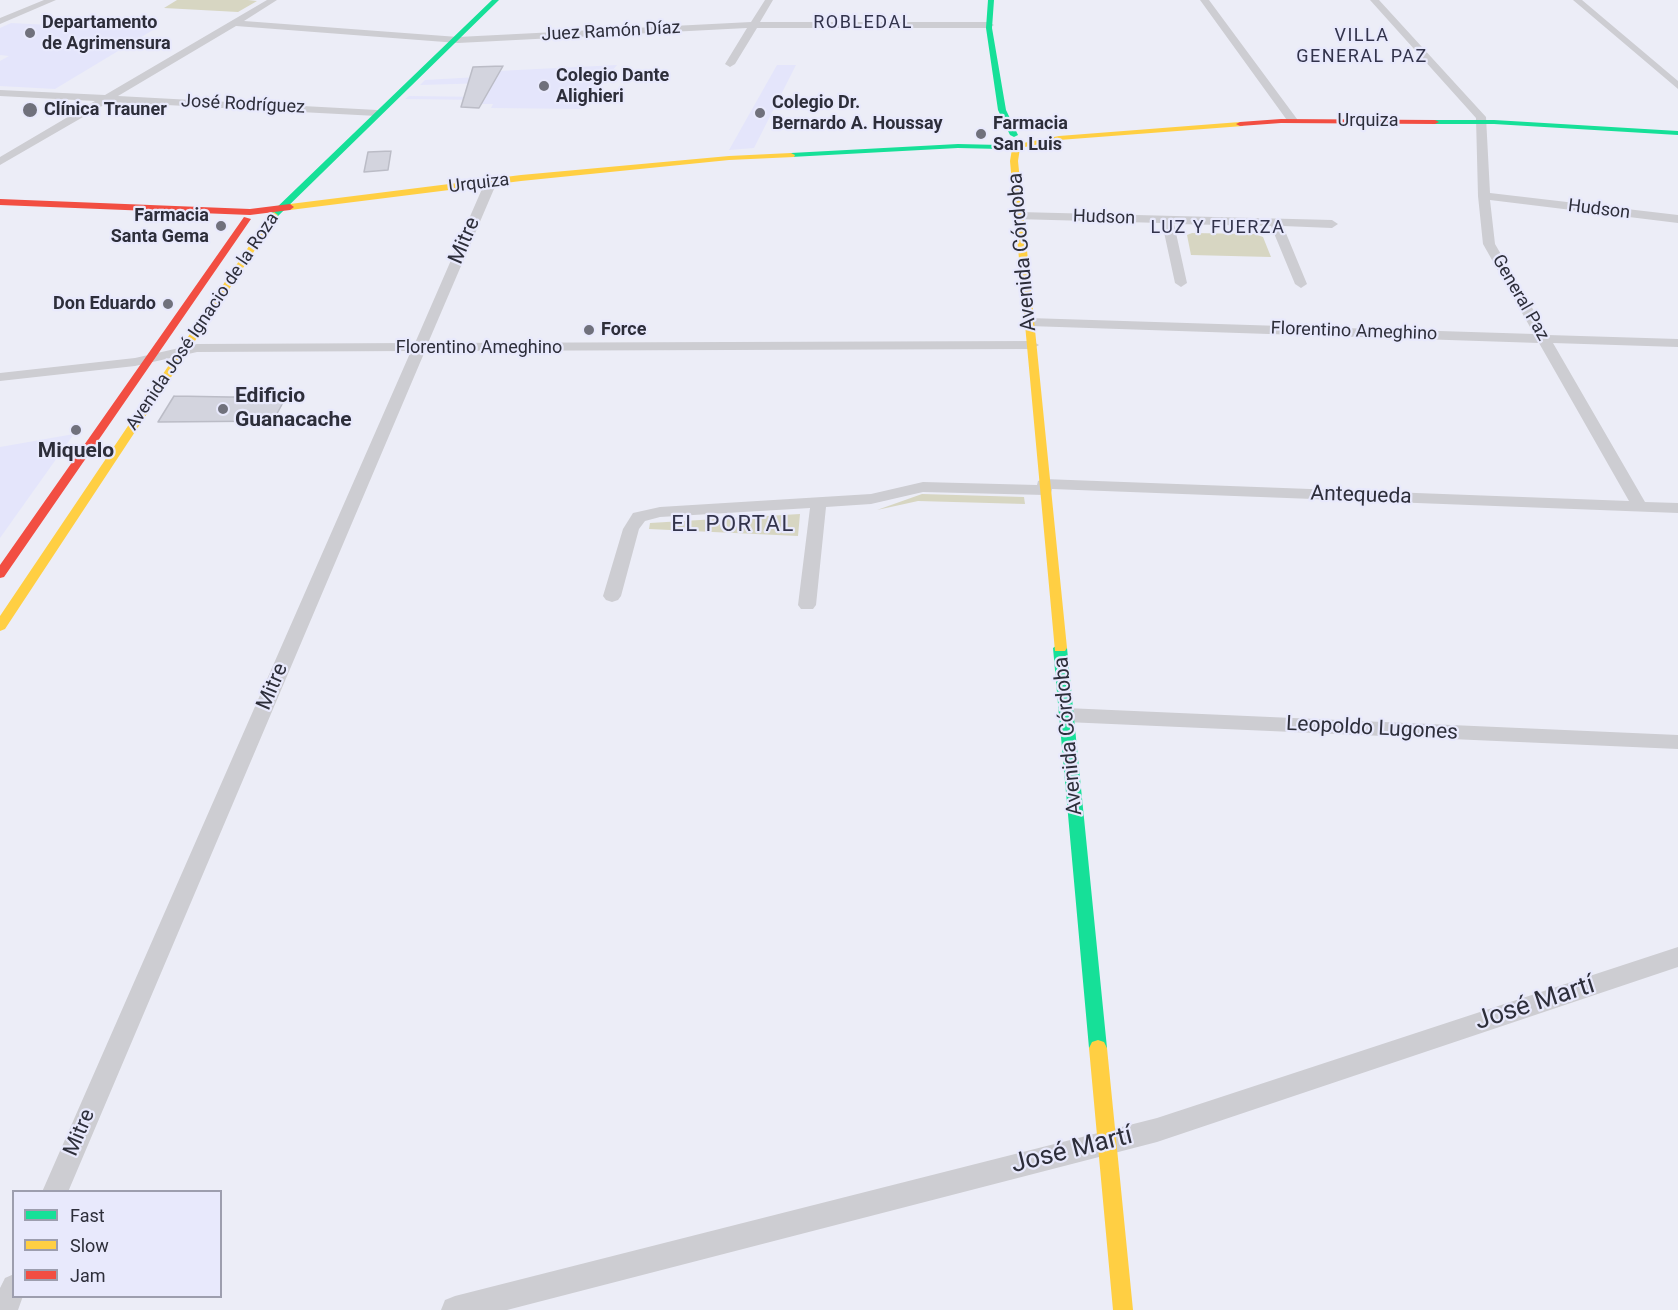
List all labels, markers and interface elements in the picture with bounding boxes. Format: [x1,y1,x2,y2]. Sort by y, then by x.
place label: Departamento de Agrimensura [42,12,171,54]
district label: ROBLEDAL [813,12,913,34]
street label: Juez Ramón Díaz [541,18,681,46]
district label: VILLA GENERAL PAZ [1296,25,1428,68]
marker: Departamento de Agrimensura [23,26,37,40]
place label: Colegio Dante Alighieri [556,65,669,107]
marker: Colegio Dante Alighieri [537,79,551,93]
street label: José Rodríguez [180,91,306,119]
place label: Colegio Dr. Bernardo A. Houssay [772,92,943,134]
place label: Clínica Trauner [44,99,167,121]
marker: Clínica Trauner [21,101,39,119]
marker: Colegio Dr. Bernardo A. Houssay [753,106,767,120]
street label: Urquiza [1338,110,1398,132]
place label: Farmacia San Luis [993,113,1068,156]
marker: Farmacia San Luis [974,127,988,141]
street label: Urquiza [447,170,511,198]
street label: Avenida Córdoba [1004,172,1042,332]
street label: Hudson [1567,195,1631,225]
place label: Farmacia Santa Gema [111,205,209,248]
street label: Hudson [1072,206,1136,230]
street label: Avenida José Ignacio de la Roza [122,209,284,435]
street label: Mitre [444,214,486,268]
district label: LUZ Y FUERZA [1150,217,1286,239]
marker: Farmacia Santa Gema [214,219,228,233]
street label: General Paz [1487,251,1553,345]
place label: Don Eduardo [53,293,156,315]
marker: Don Eduardo [161,297,175,311]
street label: Florentino Ameghino [1270,318,1438,346]
place label: Force [601,319,646,341]
marker: Force [582,323,596,337]
street label: Florentino Ameghino [396,337,562,359]
place label: Edificio Guanacache [235,384,352,434]
marker: Edificio Guanacache [216,402,230,416]
marker: Miquelo [69,423,83,437]
place label: Miquelo [38,439,114,465]
street label: Antequeda [1310,482,1412,510]
district label: EL PORTAL [671,512,795,538]
street label: Avenida Córdoba [1050,656,1088,816]
street label: Mitre [252,660,294,714]
street label: Leopoldo Lugones [1285,712,1459,746]
street label: José Martí [1471,970,1599,1038]
street label: Mitre [59,1106,101,1160]
street label: José Martí [1008,1121,1136,1181]
legend [12,1190,222,1298]
text: Fast [70,1205,105,1226]
text: Slow [70,1235,109,1256]
text: Jam [70,1265,106,1286]

